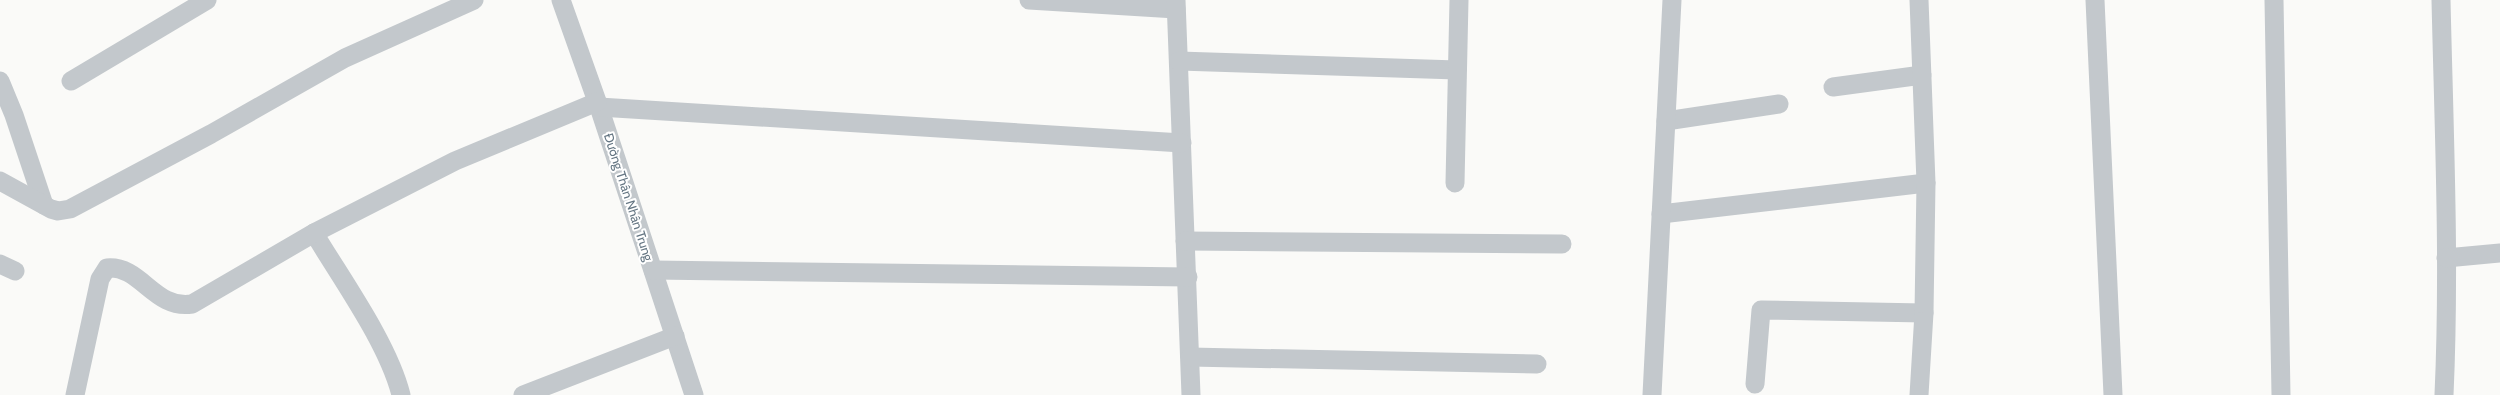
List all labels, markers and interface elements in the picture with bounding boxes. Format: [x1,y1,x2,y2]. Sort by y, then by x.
street label: Đường Thân Nhân Trung [601,131,657,263]

